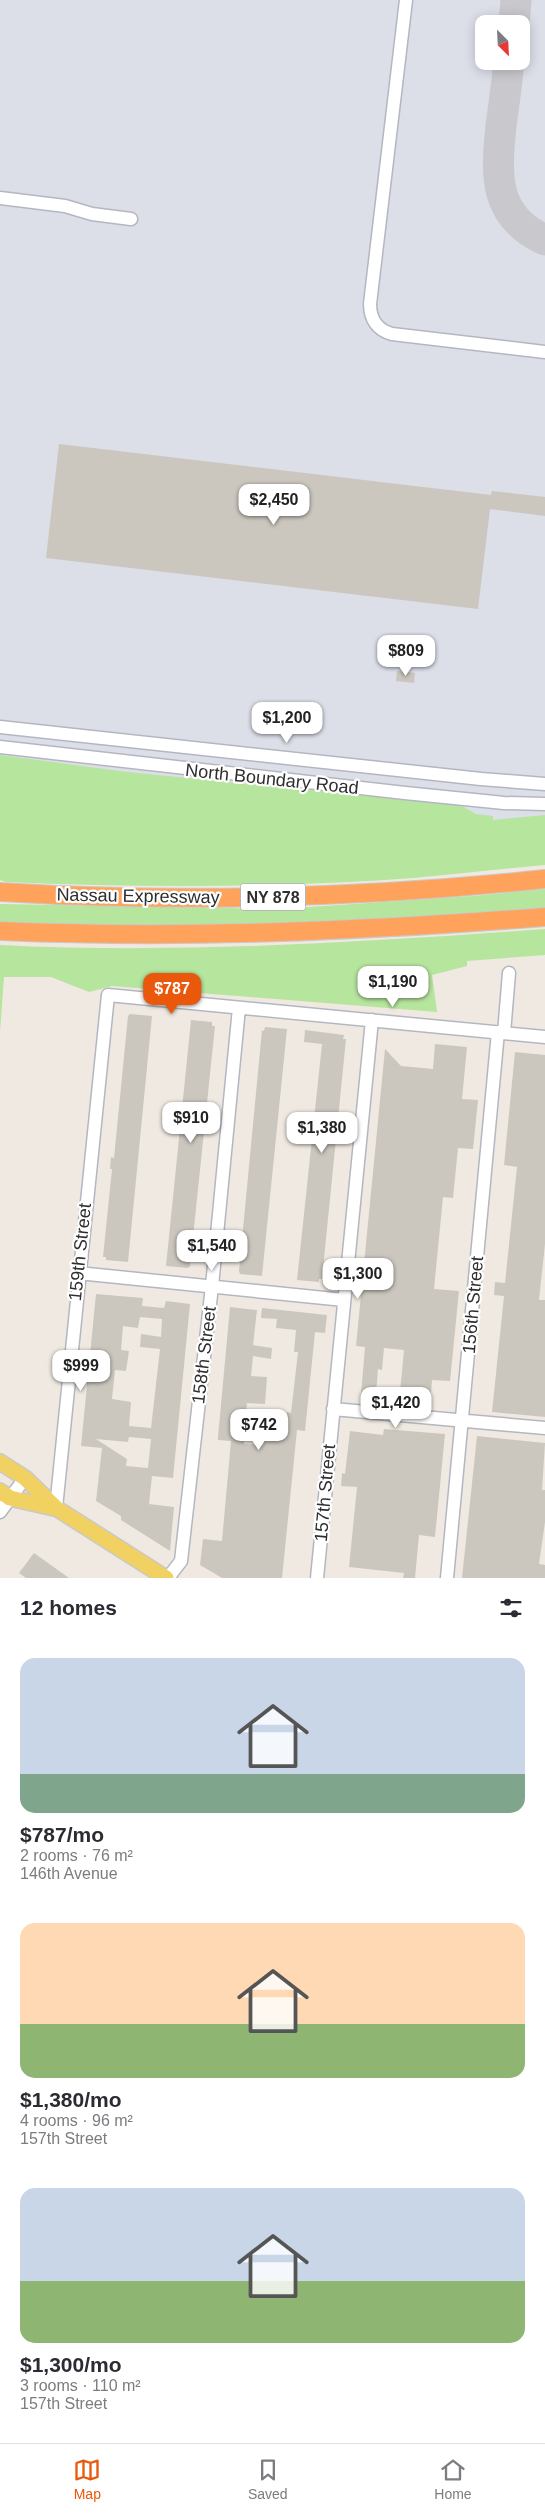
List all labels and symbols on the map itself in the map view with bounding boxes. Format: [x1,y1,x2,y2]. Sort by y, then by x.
north arrow [475,15,530,70]
pin: $2,450 [233,484,315,526]
pin: $809 [376,634,436,677]
pin: $1,200 [246,702,328,744]
street label: North Boundary Road [184,760,360,798]
road number: NY 878 [240,884,306,910]
street label: Nassau Expressway [56,885,220,907]
pin: $1,190 [352,966,434,1008]
pin: $787 [142,972,202,1015]
pin: $910 [161,1102,221,1144]
pin: $1,380 [281,1112,363,1154]
street label: 159th Street [65,1202,95,1302]
pin: $1,540 [171,1230,253,1272]
street label: 156th Street [459,1255,487,1355]
pin: $1,300 [317,1258,399,1300]
street label: 158th Street [188,1305,220,1405]
pin: $999 [51,1350,111,1392]
pin: $1,420 [355,1386,437,1429]
pin: $742 [229,1408,289,1451]
street label: 157th Street [311,1443,339,1543]

